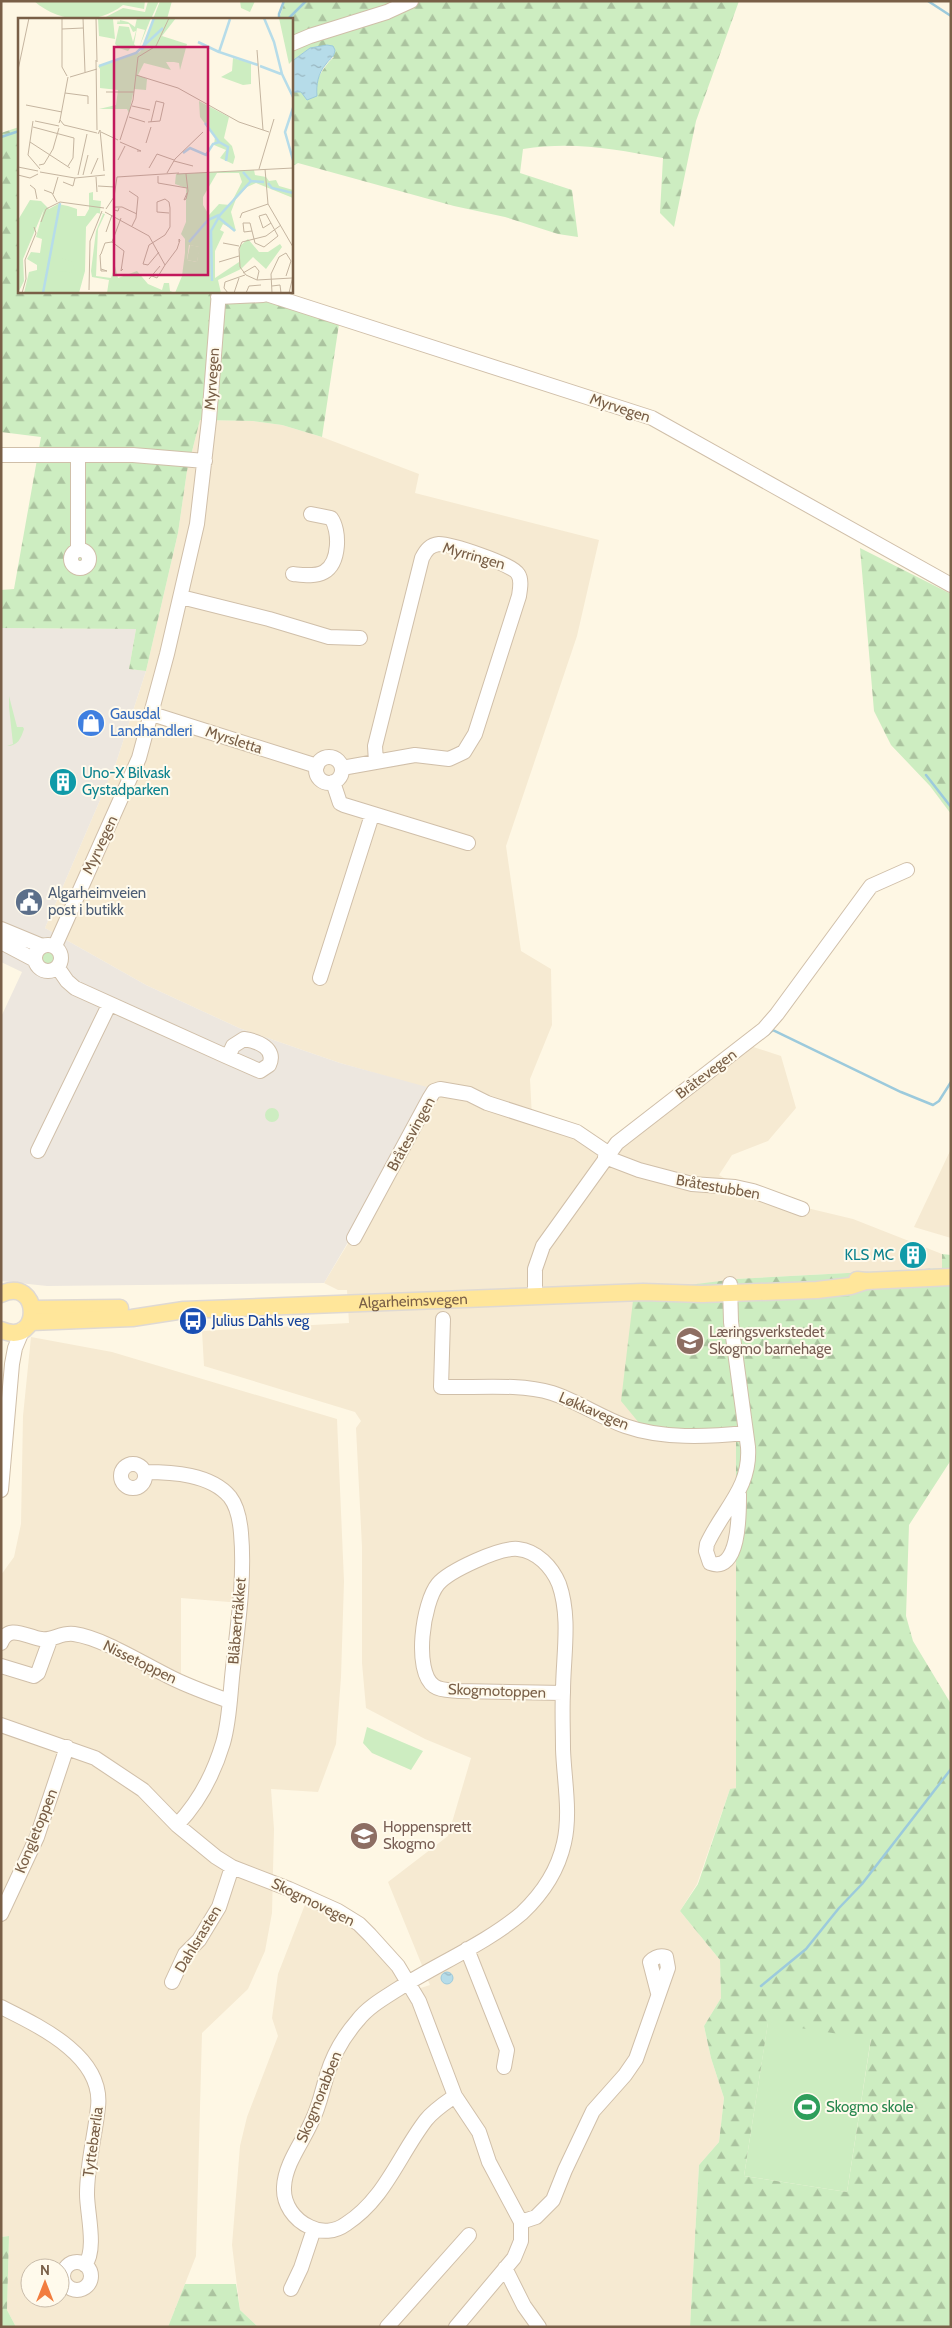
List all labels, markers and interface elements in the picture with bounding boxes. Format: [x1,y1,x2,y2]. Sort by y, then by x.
inset map [18,18,292,292]
street label: Myrvegen [201,347,223,411]
street label: Myrvegen [587,390,653,426]
street label: Myrringen [441,539,507,573]
place label: Gausdal Landhandleri [110,705,193,740]
shop icon: Gausdal Landhandleri [76,708,106,738]
street label: Myrsletta [203,722,266,758]
place label: Uno-X Bilvask Gystadparken [82,764,171,799]
building icon: Uno-X Bilvask Gystadparken [48,767,78,797]
street label: Myrvegen [79,813,121,877]
place label: Algarheimveien post i butikk [48,884,146,919]
public building icon: Algarheimveien post i butikk [14,887,44,917]
street label: Bråtevegen [672,1045,740,1103]
street label: Bråtesvingen [383,1094,439,1174]
street label: Bråtestubben [675,1171,761,1203]
building icon: KLS MC [898,1240,928,1270]
place label: KLS MC [845,1246,894,1264]
street label: Algarheimsvegen [358,1290,468,1312]
bus stop icon: Julius Dahls veg [178,1306,208,1336]
place label: Julius Dahls veg [211,1312,310,1330]
place label: Læringsverkstedet Skogmo barnehage [709,1323,832,1358]
school or university icon: Læringsverkstedet Skogmo barnehage [675,1326,705,1356]
street label: Løkkavegen [556,1388,632,1434]
street label: Blåbærtråkket [224,1577,250,1665]
street label: Nissetoppen [100,1636,180,1688]
street label: Skogmotoppen [448,1680,546,1702]
street label: Kongletoppen [11,1786,61,1876]
place label: Hoppensprett Skogmo [383,1818,471,1853]
school or university icon: Hoppensprett Skogmo [349,1821,379,1851]
street label: Skogmovegen [268,1874,358,1930]
street label: Dahlsrasten [171,1902,225,1976]
street label: Skogmorabben [293,2049,345,2145]
sports icon: Skogmo skole [792,2092,822,2122]
place label: Skogmo skole [826,2098,914,2116]
street label: Tyttebærlia [79,2105,107,2178]
north arrow [20,2258,70,2308]
text: N [40,2261,50,2279]

